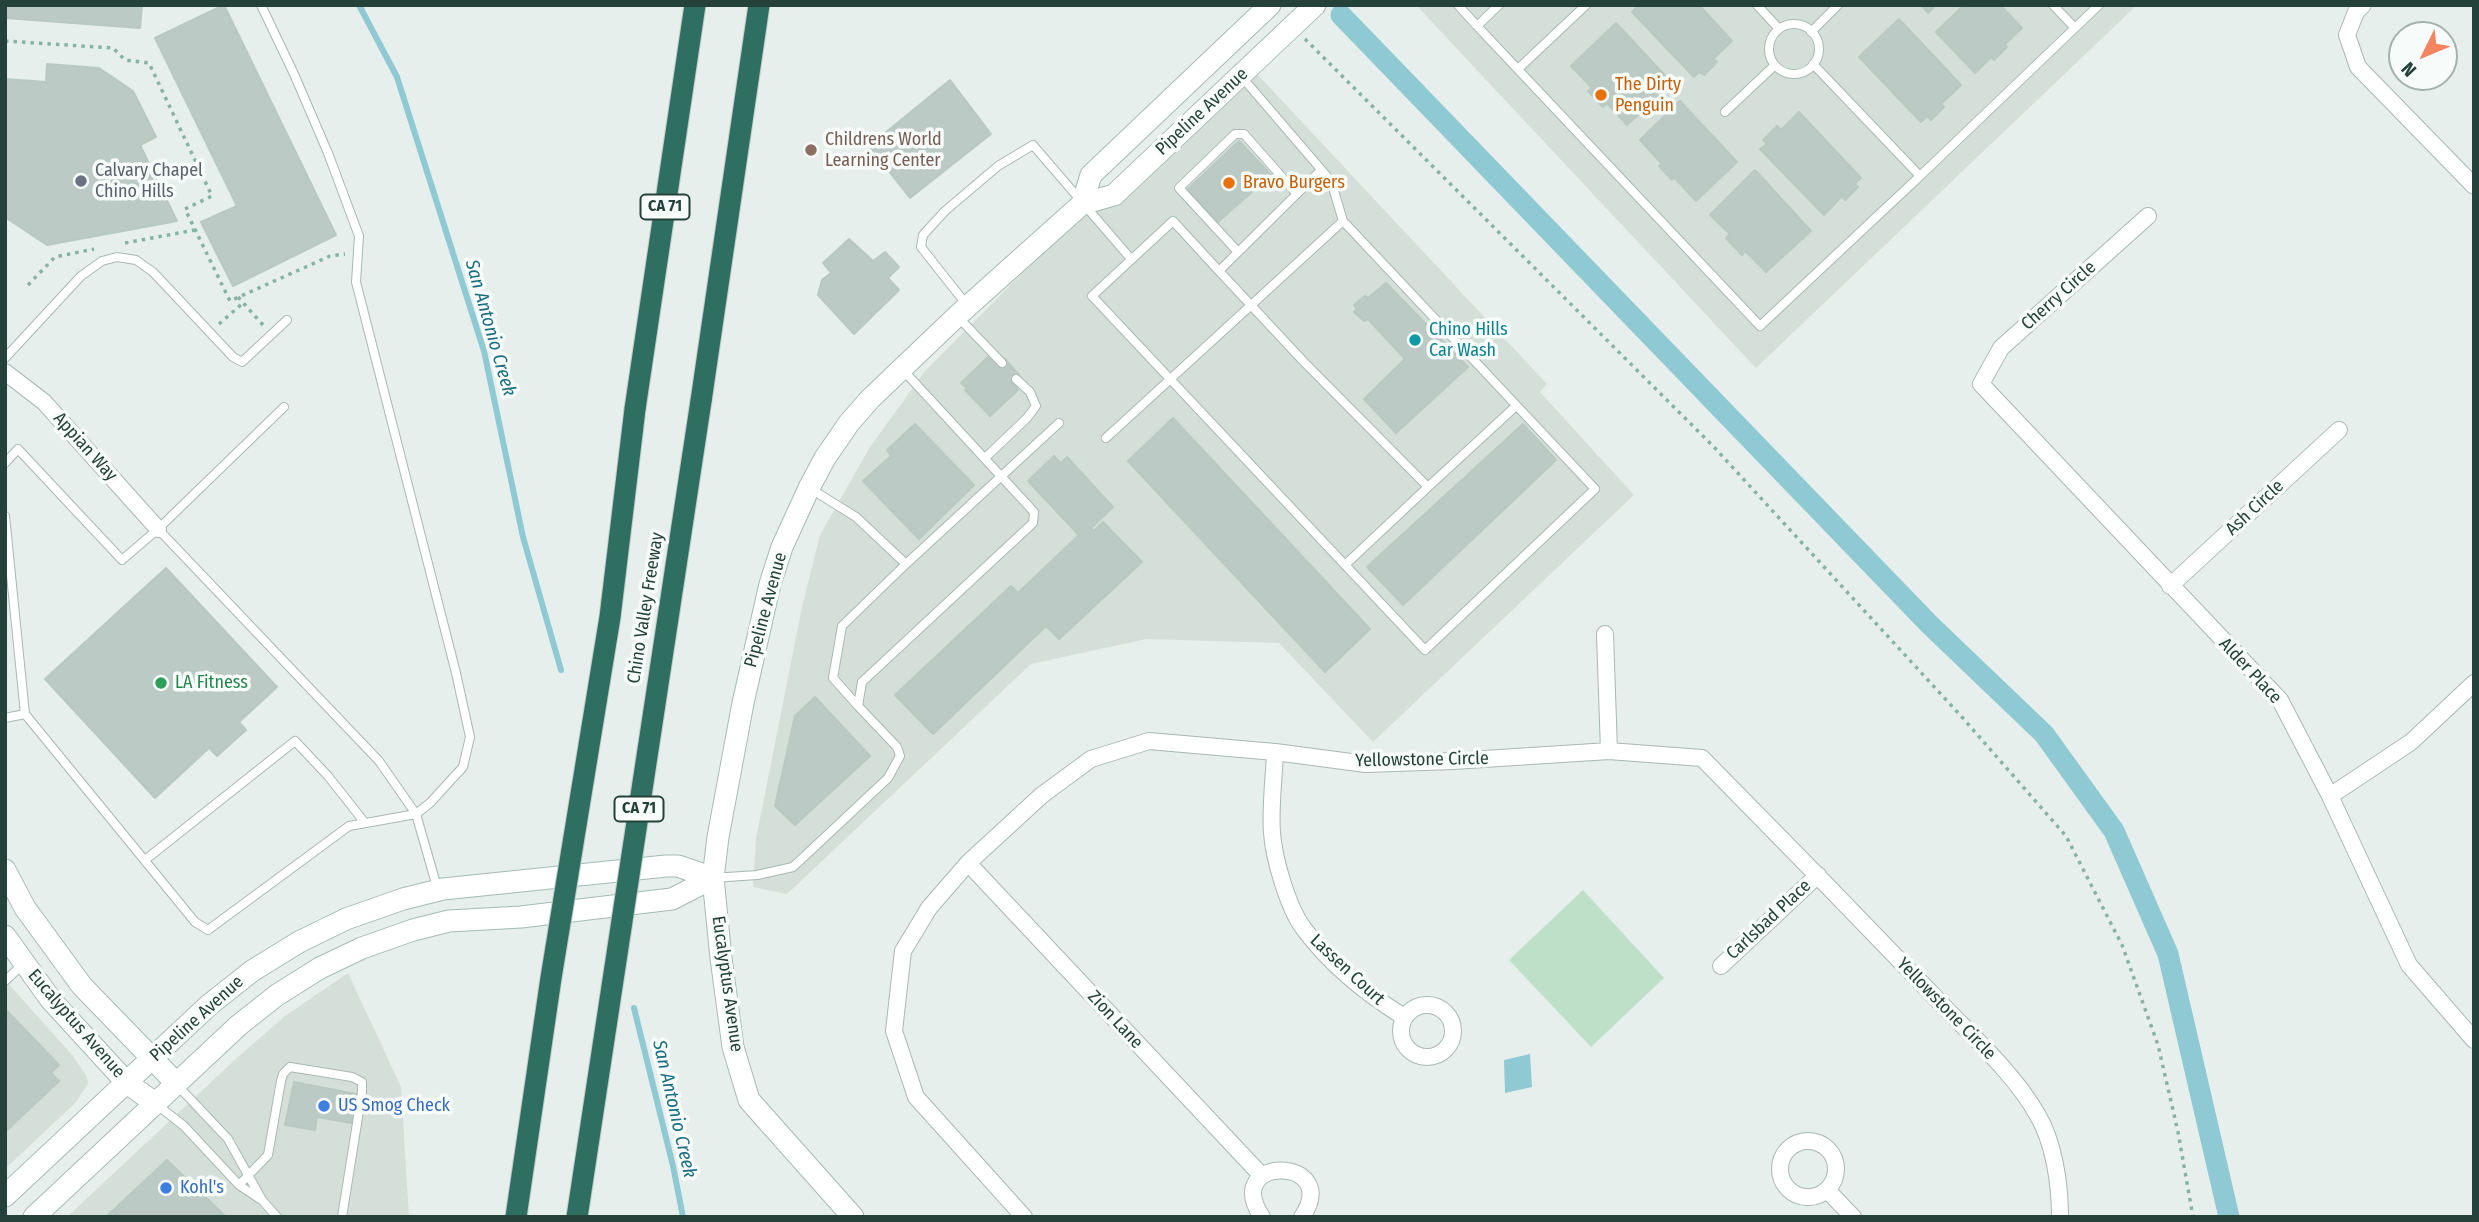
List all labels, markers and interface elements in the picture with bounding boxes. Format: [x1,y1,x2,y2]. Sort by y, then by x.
north arrow [2388,21,2458,91]
text: N [2396,57,2421,81]
street label: Pipeline Avenue [1151,64,1253,160]
place label: The Dirty Penguin [1615,74,1681,116]
marker: The Dirty Penguin [1593,87,1609,103]
place label: Childrens World Learning Center [825,129,942,172]
marker: Childrens World Learning Center [803,142,819,158]
place label: Calvary Chapel Chino Hills [95,160,203,202]
place label: Bravo Burgers [1243,172,1345,194]
marker: Calvary Chapel Chino Hills [73,173,89,189]
marker: Bravo Burgers [1221,175,1237,191]
road number: CA 71 [640,195,690,220]
water label: San Antonio Creek [460,257,520,399]
street label: Cherry Circle [2017,257,2101,335]
place label: Chino Hills Car Wash [1429,319,1508,362]
marker: Chino Hills Car Wash [1407,332,1423,348]
street label: Appian Way [48,408,122,486]
street label: Ash Circle [2221,476,2289,540]
street label: Chino Valley Freeway [623,531,669,685]
street label: Pipeline Avenue [740,550,792,670]
street label: Alder Place [2214,634,2286,708]
place label: LA Fitness [175,672,248,694]
marker: LA Fitness [153,675,169,691]
street label: Yellowstone Circle [1355,748,1489,772]
road number: CA 71 [614,796,664,822]
street label: Carlsbad Place [1722,875,1816,965]
street label: Eucalyptus Avenue [707,915,747,1053]
street label: Lassen Court [1305,930,1389,1010]
street label: Yellowstone Circle [1892,953,2000,1065]
street label: Eucalyptus Avenue [23,965,129,1083]
street label: Pipeline Avenue [146,971,248,1067]
street label: Zion Lane [1083,987,1147,1053]
water label: San Antonio Creek [647,1038,701,1180]
place label: US Smog Check [338,1095,450,1117]
marker: US Smog Check [316,1098,332,1114]
place label: Kohl's [180,1177,224,1199]
marker: Kohl's [158,1180,174,1196]

